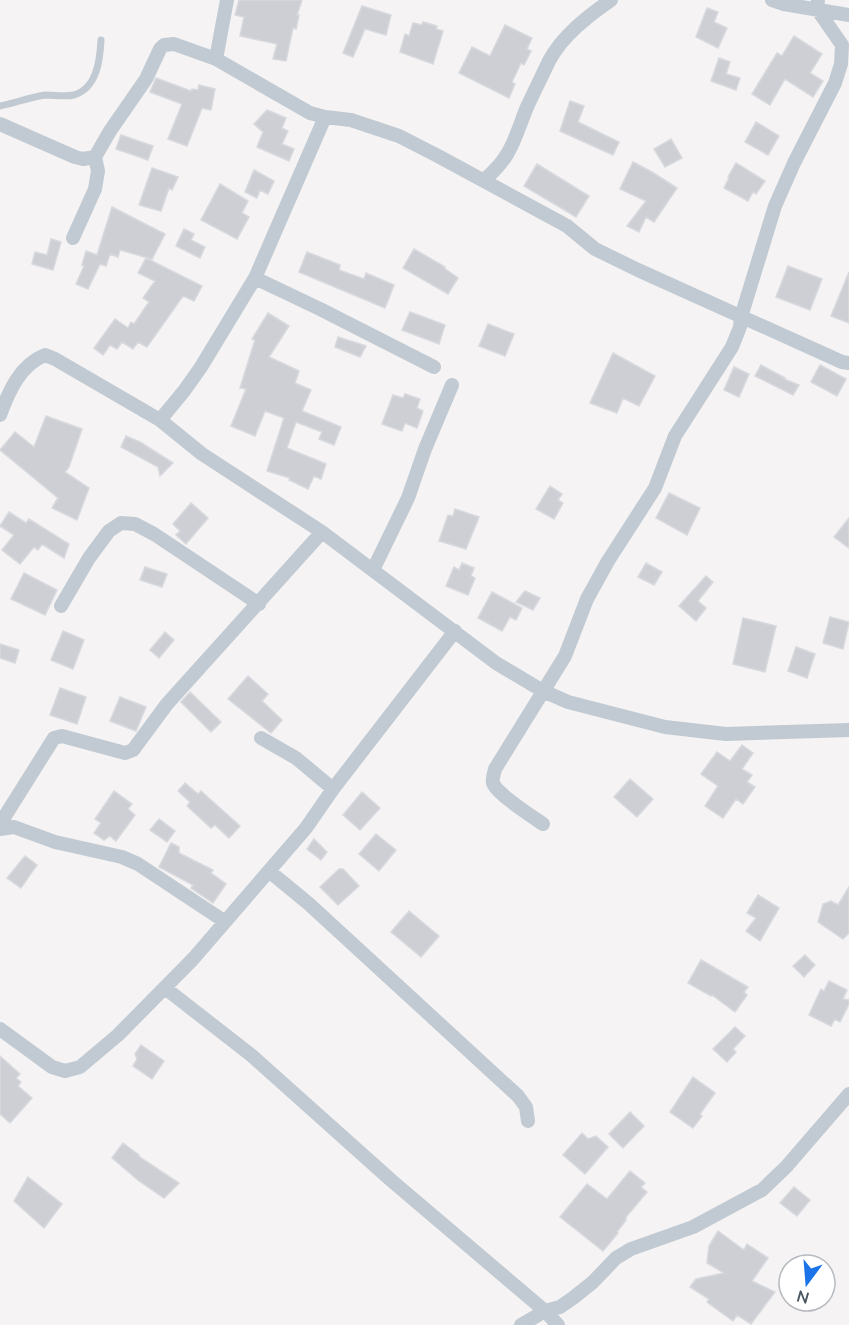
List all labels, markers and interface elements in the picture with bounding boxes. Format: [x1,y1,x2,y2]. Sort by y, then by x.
north arrow [777,1253,837,1313]
text: N [794,1284,812,1309]

